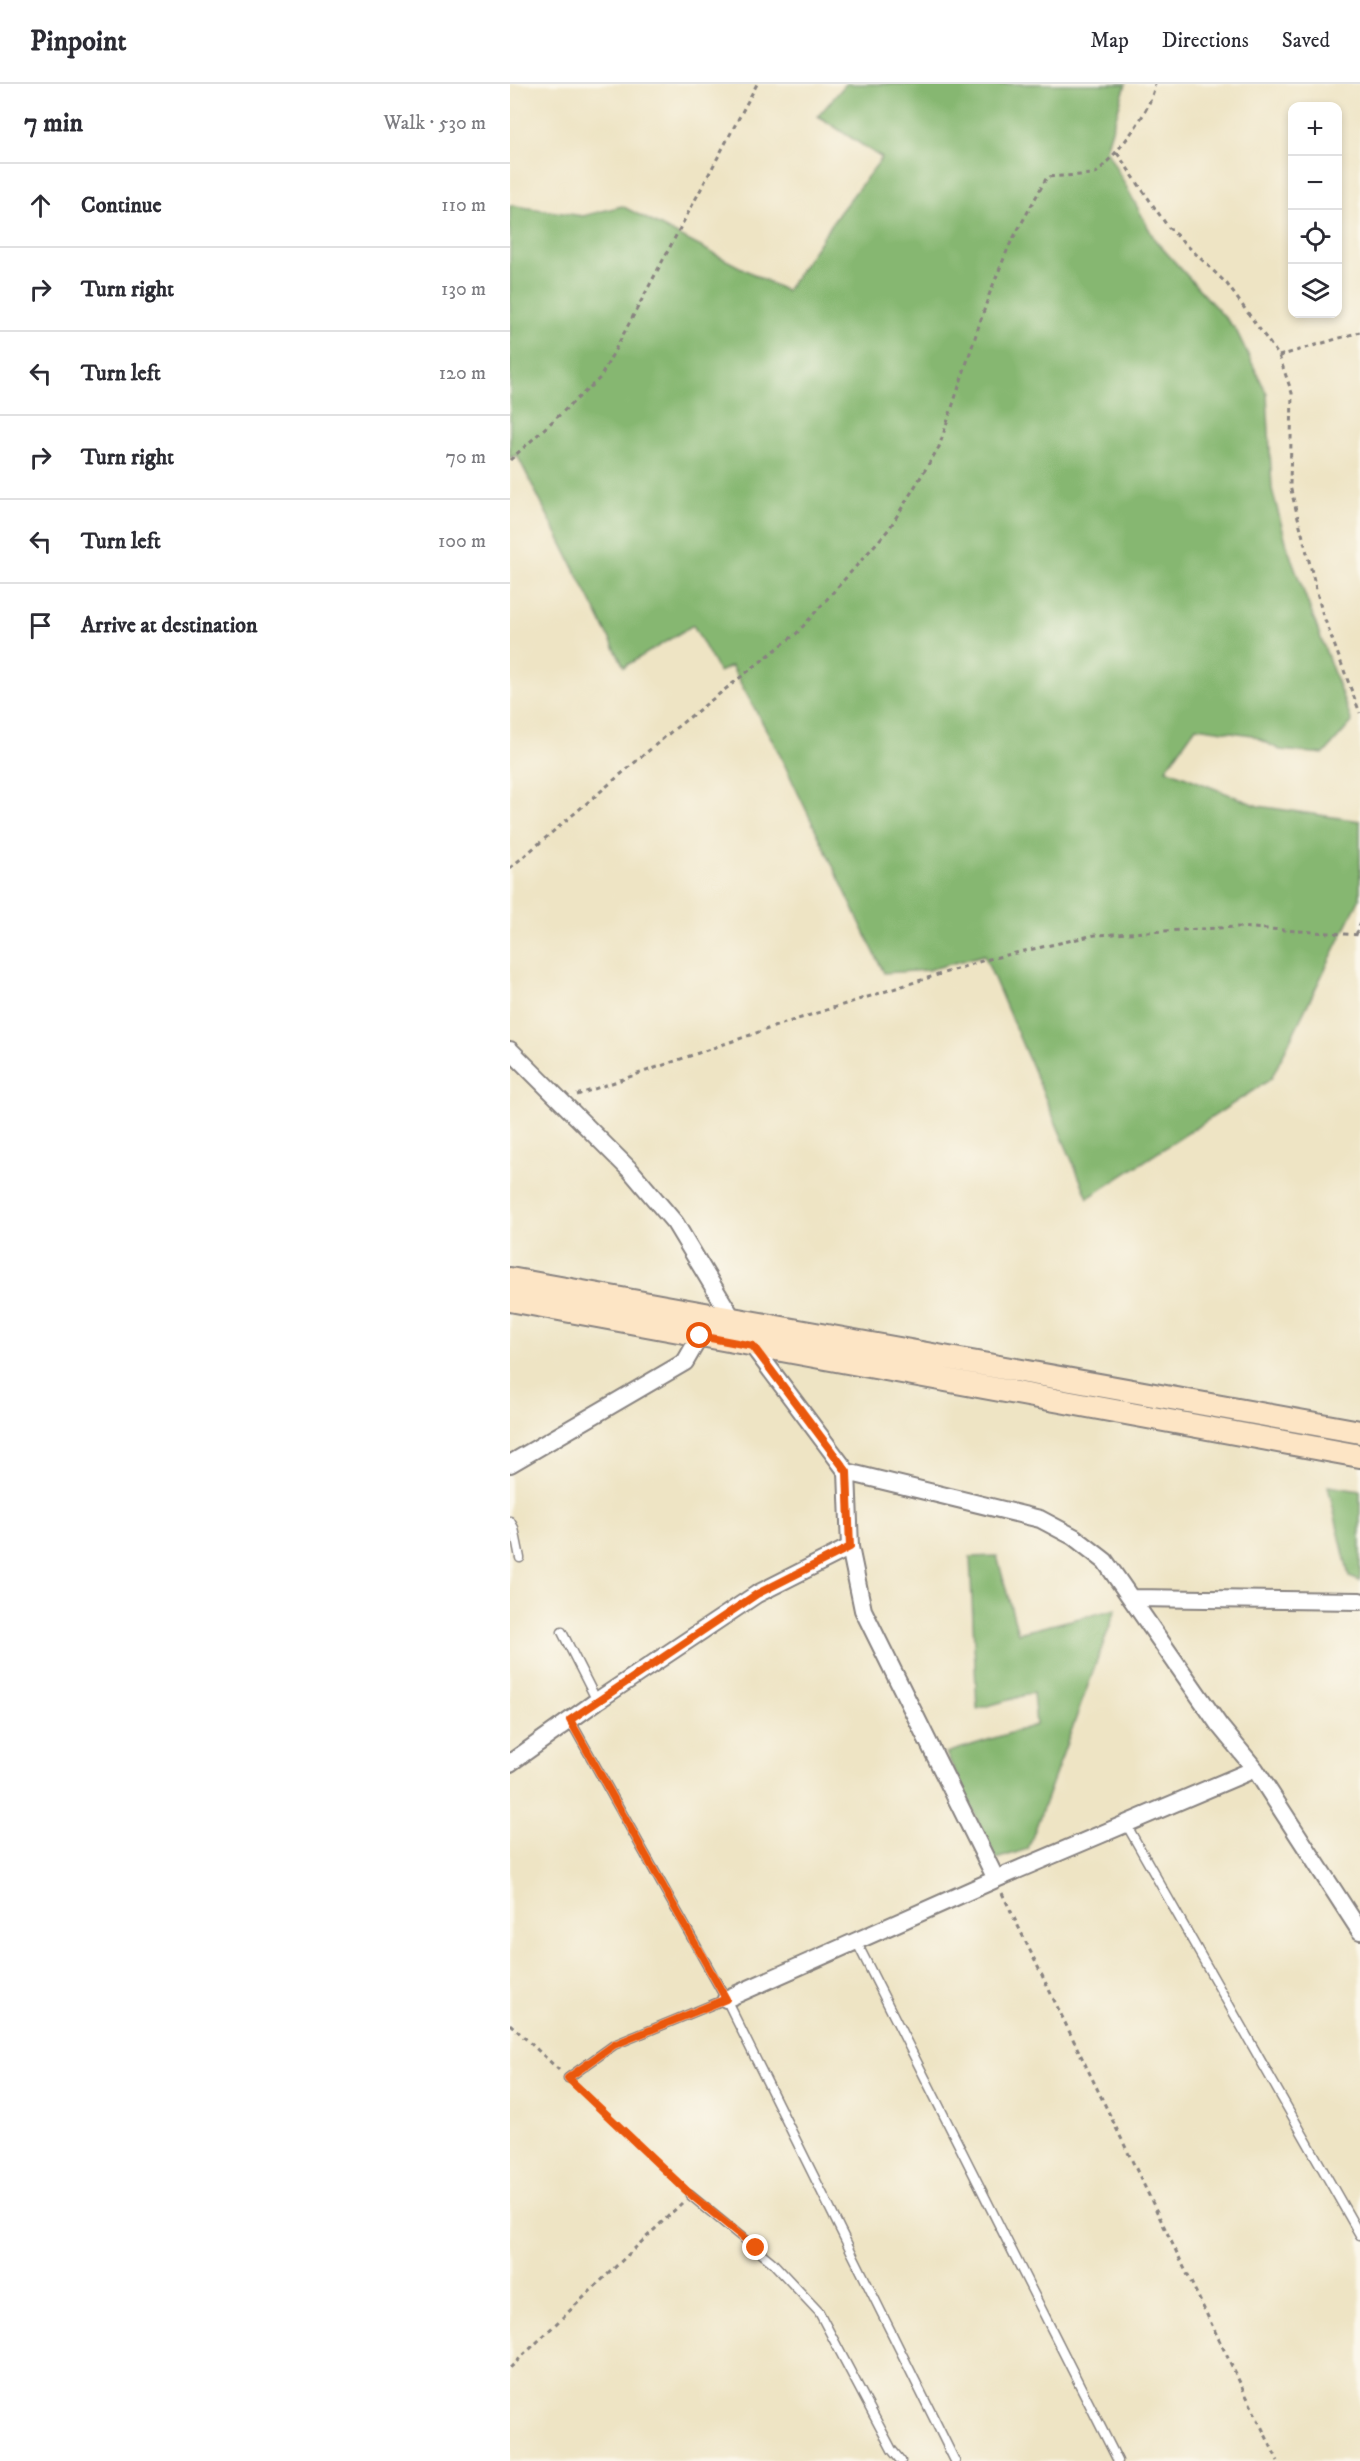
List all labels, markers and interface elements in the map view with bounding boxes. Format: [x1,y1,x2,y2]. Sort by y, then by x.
text: Pinpoint [30,24,126,59]
text: Map [1090,28,1129,54]
text: Directions [1162,28,1249,54]
text: Saved [1282,28,1330,54]
map controls [1288,102,1342,318]
button: + [1288,102,1342,156]
text: 7 min [24,107,83,140]
text: Walk · 530 m [384,111,486,136]
button: − [1288,156,1342,210]
icon: ahead [24,189,57,222]
text: Continue [81,192,162,219]
text: 110 m [441,193,486,218]
button: locate [1288,210,1342,264]
button: layers [1288,264,1342,318]
icon: right [24,273,57,306]
text: Turn right [81,276,174,303]
text: 130 m [441,277,486,302]
icon: left [24,357,57,390]
text: Turn left [81,360,161,387]
text: 120 m [439,361,486,386]
icon: right [24,441,57,474]
text: Turn right [81,444,174,471]
text: 70 m [445,445,486,470]
icon: left [24,525,57,558]
text: Turn left [81,528,161,555]
text: 100 m [438,529,486,554]
icon: arrive [24,609,57,642]
text: Arrive at destination [81,612,258,639]
route start [686,1322,712,1348]
route end [742,2234,768,2260]

